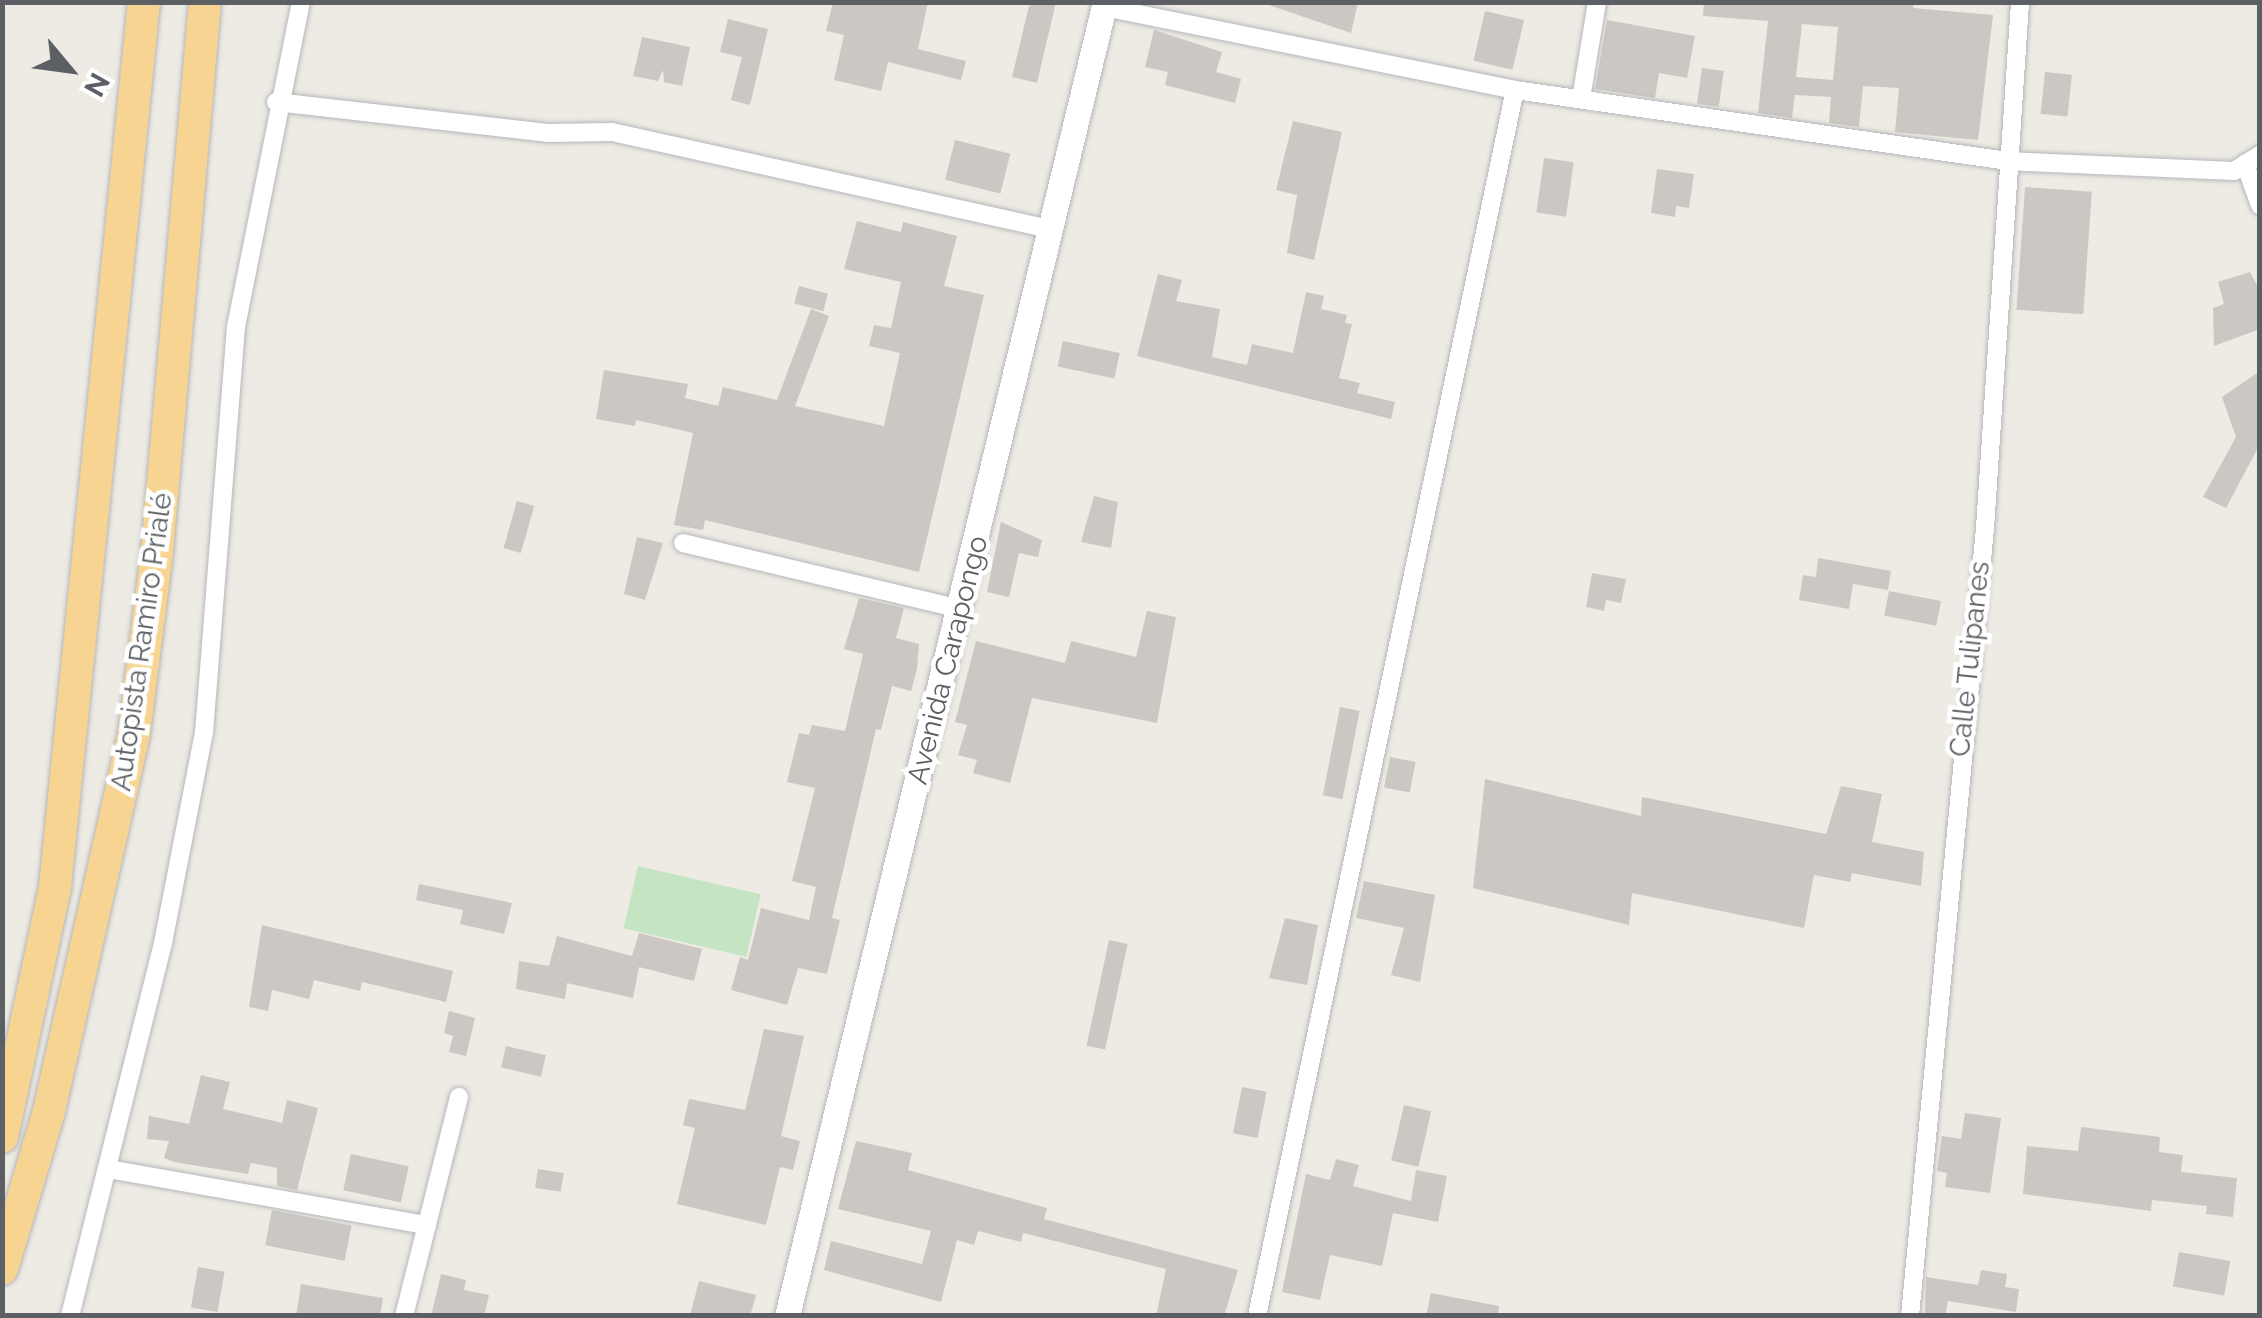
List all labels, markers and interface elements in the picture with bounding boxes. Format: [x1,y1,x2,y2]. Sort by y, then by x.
north arrow [20,20,120,120]
text: N [77,67,116,102]
street label: Autopista Ramiro Prialé [104,491,180,793]
street label: Avenida Carapongo [901,532,995,788]
street label: Calle Tulipanes [1943,559,1997,759]

